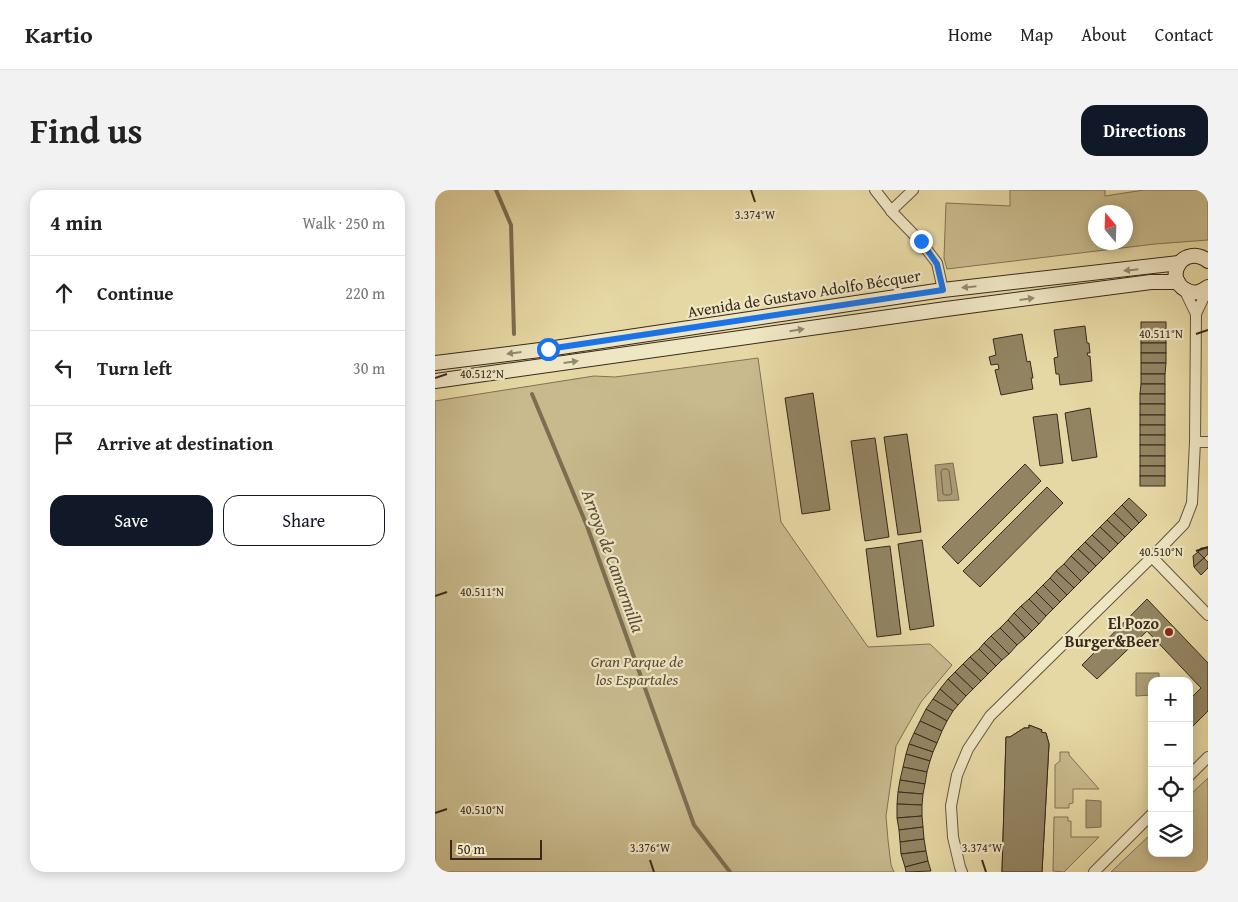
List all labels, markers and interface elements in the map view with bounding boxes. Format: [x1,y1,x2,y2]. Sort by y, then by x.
text: Kartio [25,17,93,52]
text: Home [948,21,992,48]
text: Map [1020,21,1053,48]
text: About [1081,21,1127,48]
text: Contact [1155,21,1213,48]
text: Find us [30,105,143,156]
button: Directions [1081,105,1208,156]
north arrow [1088,205,1133,250]
text: 3.374°W [735,206,776,223]
text: 4 min [50,207,102,238]
text: Walk · 250 m [302,211,385,235]
route end [910,230,933,253]
street label: Avenida de Gustavo Adolfo Bécquer [686,263,923,323]
one-way arrow [1122,266,1138,274]
icon: ahead [50,279,78,307]
text: Continue [97,279,174,307]
text: 220 m [345,281,385,305]
one-way arrow [961,283,977,291]
one-way arrow [1019,295,1035,303]
text: 40.511°N [1139,325,1183,342]
one-way arrow [789,326,805,334]
route start [537,338,560,361]
one-way arrow [506,349,522,357]
icon: left [50,354,78,382]
text: Turn left [97,354,172,382]
text: 30 m [353,356,385,380]
one-way arrow [563,358,579,366]
text: 40.512°N [460,365,504,382]
icon: arrive [50,429,78,457]
text: Arrive at destination [97,429,273,457]
water label: Arroyo de Camarmilla [575,485,652,637]
button: Save [50,495,213,546]
button: Share [223,495,385,546]
text: 40.510°N [1139,543,1183,560]
text: 40.511°N [460,583,504,600]
place label: El Pozo Burger&Beer [1065,611,1160,653]
marker: El Pozo Burger&Beer [1163,626,1175,638]
park label: Gran Parque de los Espartales [591,649,684,691]
map controls [1148,677,1193,857]
button: + [1148,677,1193,722]
button: − [1148,722,1193,767]
button: locate [1148,767,1193,812]
text: 40.510°N [460,801,504,818]
button: layers [1148,812,1193,857]
scale bar [450,837,543,860]
text: 50 m [457,839,485,859]
text: 3.376°W [630,839,671,856]
text: 3.374°W [962,839,1003,856]

